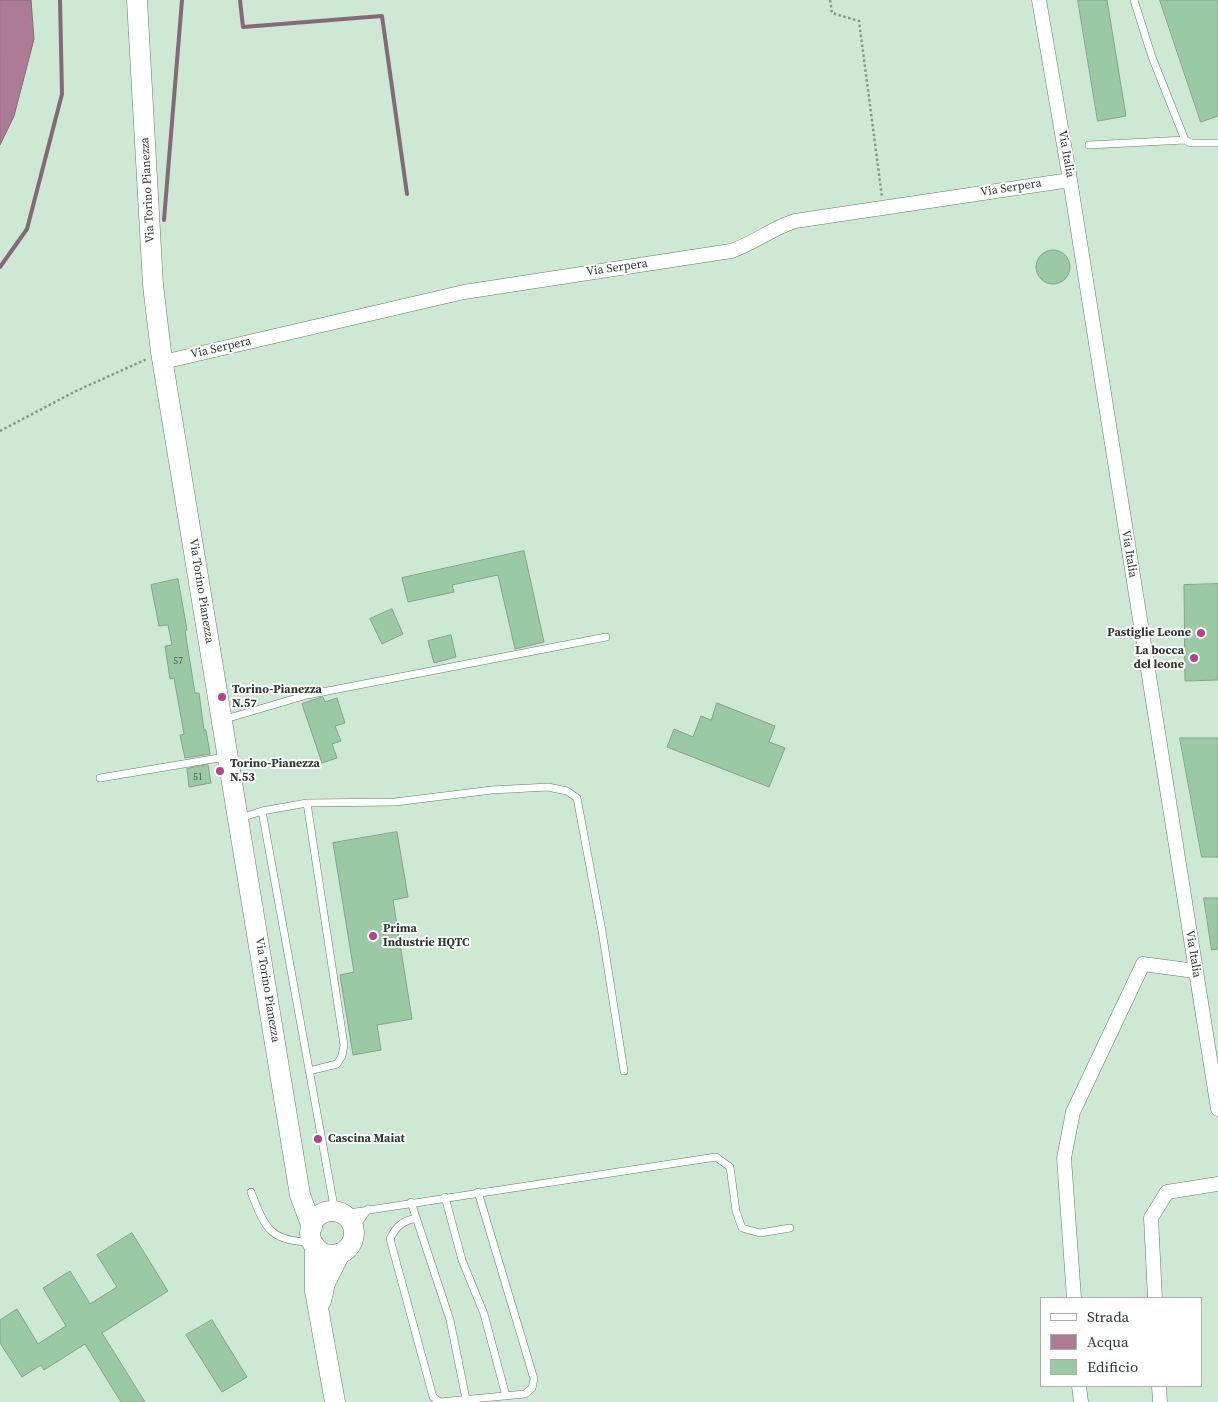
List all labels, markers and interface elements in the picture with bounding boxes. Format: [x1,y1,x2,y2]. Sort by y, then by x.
street label: Via Italia [1055,129,1077,179]
street label: Via Torino Pianezza [138,137,158,243]
street label: Via Serpera [979,176,1043,200]
street label: Via Serpera [585,257,649,279]
street label: Via Serpera [189,334,253,362]
street label: Via Italia [1118,529,1140,579]
street label: Via Torino Pianezza [186,538,216,644]
place label: Pastiglie Leone [1107,626,1191,640]
marker: Pastiglie Leone [1195,627,1207,639]
place label: La bocca del leone [1134,644,1184,672]
marker: La bocca del leone [1188,652,1200,664]
house number: 57 [173,655,183,667]
place label: Torino-Pianezza N.57 [232,683,322,711]
marker: Torino-Pianezza N.57 [216,691,228,703]
place label: Torino-Pianezza N.53 [230,757,320,785]
marker: Torino-Pianezza N.53 [214,765,226,777]
house number: 51 [193,771,203,783]
place label: Prima Industrie HQTC [383,922,470,950]
street label: Via Italia [1182,929,1204,979]
marker: Prima Industrie HQTC [367,930,379,942]
street label: Via Torino Pianezza [252,937,282,1043]
place label: Cascina Maiat [328,1132,405,1146]
marker: Cascina Maiat [312,1133,324,1145]
legend [1040,1297,1203,1387]
text: Strada [1087,1306,1129,1327]
text: Acqua [1087,1331,1129,1352]
text: Edificio [1087,1356,1138,1377]

